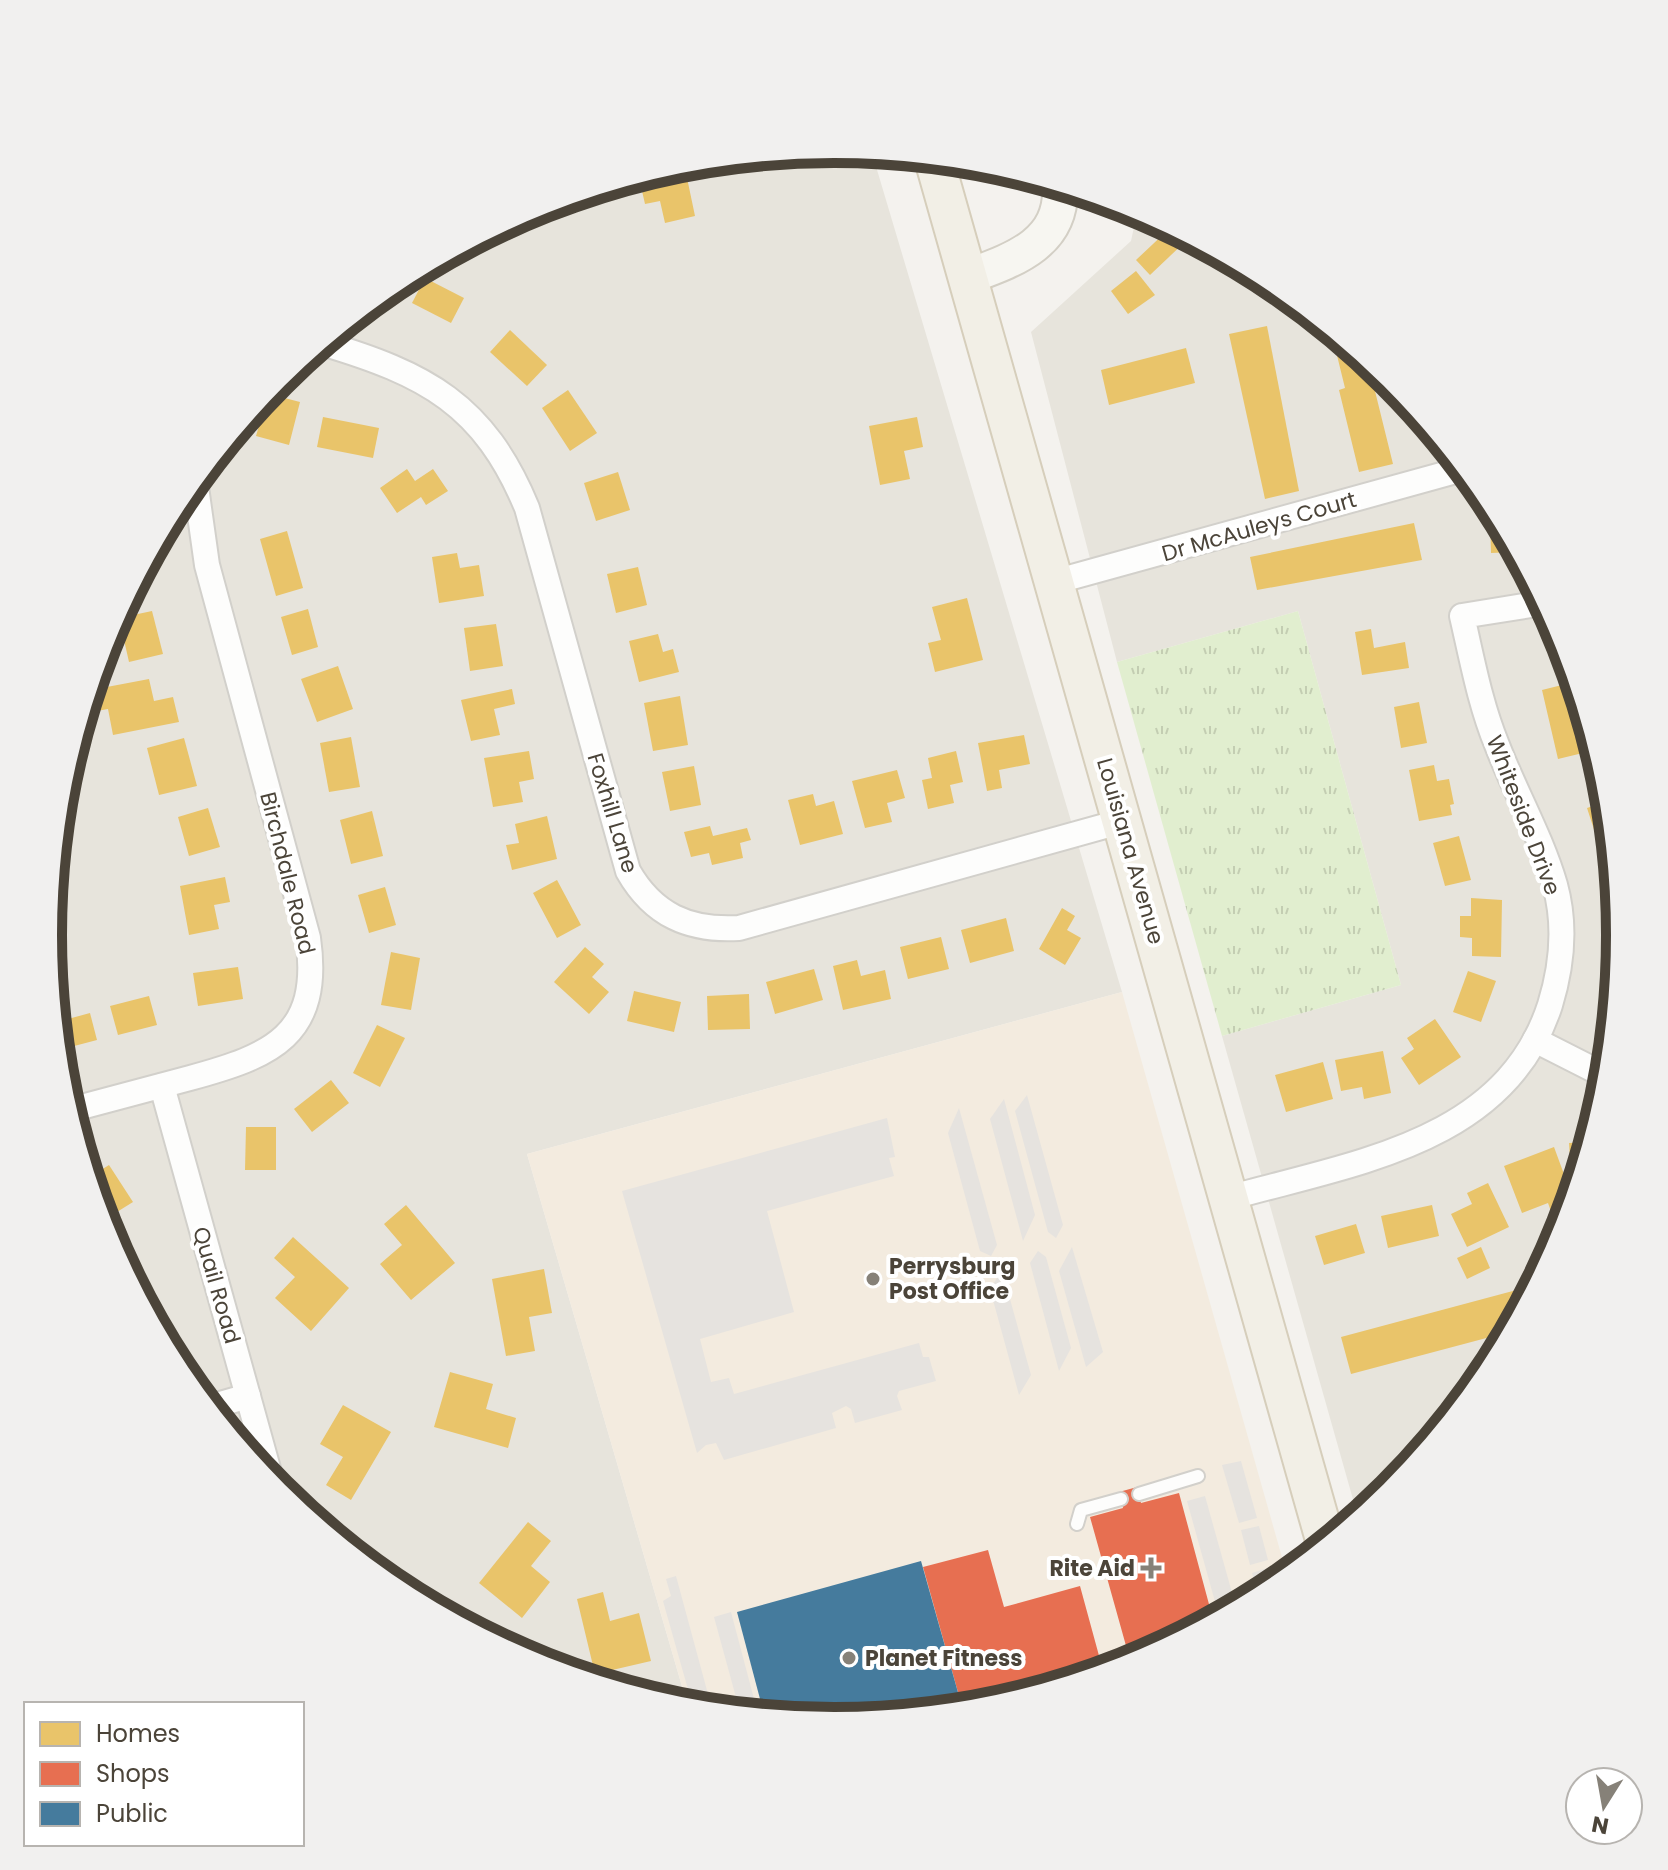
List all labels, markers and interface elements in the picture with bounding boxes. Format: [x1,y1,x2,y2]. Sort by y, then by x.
street label: Dr McAuleys Court [1158,484,1360,569]
street label: Whiteside Drive [1479,731,1568,900]
street label: Foxhill Lane [580,749,645,877]
street label: Louisiana Avenue [1089,754,1172,948]
street label: Birchdale Road [252,789,323,958]
street label: Quail Road [185,1223,248,1347]
place label: Perrysburg Post Office [889,1251,1015,1307]
marker: Perrysburg Post Office [864,1270,882,1288]
place label: Rite Aid [1049,1553,1135,1584]
marker: Rite Aid [1142,1559,1160,1577]
place label: Planet Fitness [865,1643,1023,1674]
marker: Planet Fitness [840,1649,858,1667]
legend [24,1702,304,1846]
text: Homes [96,1717,180,1750]
text: Shops [96,1757,170,1790]
north arrow [1564,1766,1644,1846]
text: Public [96,1797,168,1830]
text: N [1589,1808,1611,1842]

